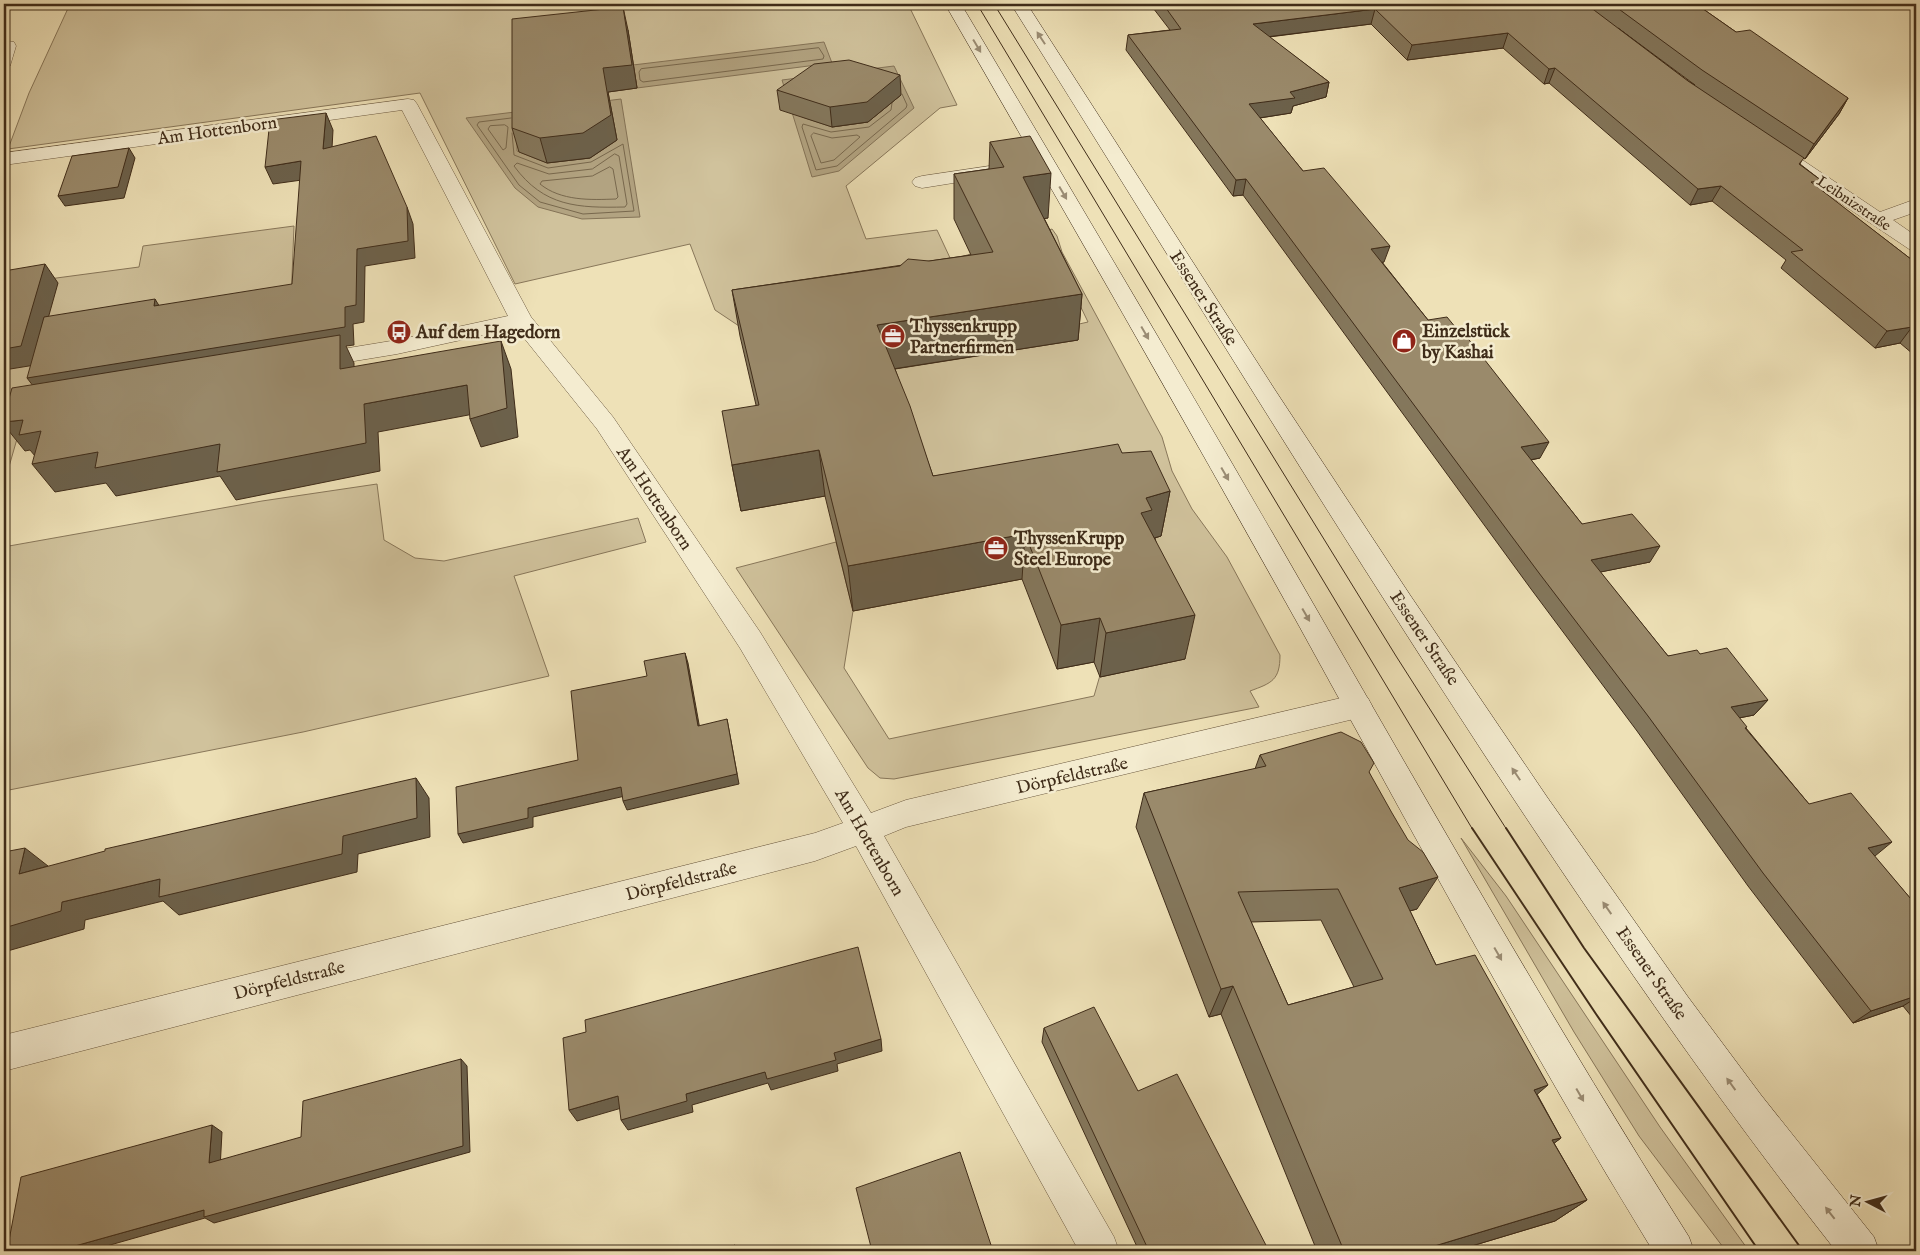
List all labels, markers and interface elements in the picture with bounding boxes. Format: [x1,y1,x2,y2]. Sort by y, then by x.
one-way arrow [1036,31,1046,44]
one-way arrow [973,39,982,52]
street label: Am Hottenborn [155,112,279,151]
street label: Leibnizstraße [1813,172,1895,235]
one-way arrow [1059,186,1068,199]
street label: Essener Straße [1163,247,1242,351]
place label: Thyssenkrupp Partnerfirmen [909,316,1017,360]
bus stop icon: Auf dem Hagedorn [386,319,412,345]
place label: Einzelstück by Kashai [1421,321,1511,365]
place label: Auf dem Hagedorn [415,322,561,345]
office icon: Thyssenkrupp Partnerfirmen [880,323,906,349]
one-way arrow [1140,327,1149,340]
shop icon: Einzelstück by Kashai [1391,328,1417,354]
street label: Am Hottenborn [610,442,697,556]
one-way arrow [1221,468,1230,481]
place label: ThyssenKrupp Steel Europe [1013,528,1124,572]
office icon: ThyssenKrupp Steel Europe [983,535,1009,561]
street label: Essener Straße [1384,587,1464,691]
one-way arrow [1302,609,1311,622]
street label: Dörpfeldstraße [1014,752,1130,800]
one-way arrow [1511,767,1521,781]
street label: Am Hottenborn [828,784,909,901]
street label: Dörpfeldstraße [623,858,739,907]
one-way arrow [1602,902,1612,915]
street label: Essener Straße [1610,923,1691,1025]
one-way arrow [1494,947,1503,961]
street label: Dörpfeldstraße [231,957,347,1006]
one-way arrow [1726,1077,1736,1091]
one-way arrow [1576,1087,1584,1102]
north arrow [1842,1178,1892,1228]
text: N [1846,1194,1866,1209]
one-way arrow [1825,1206,1835,1220]

